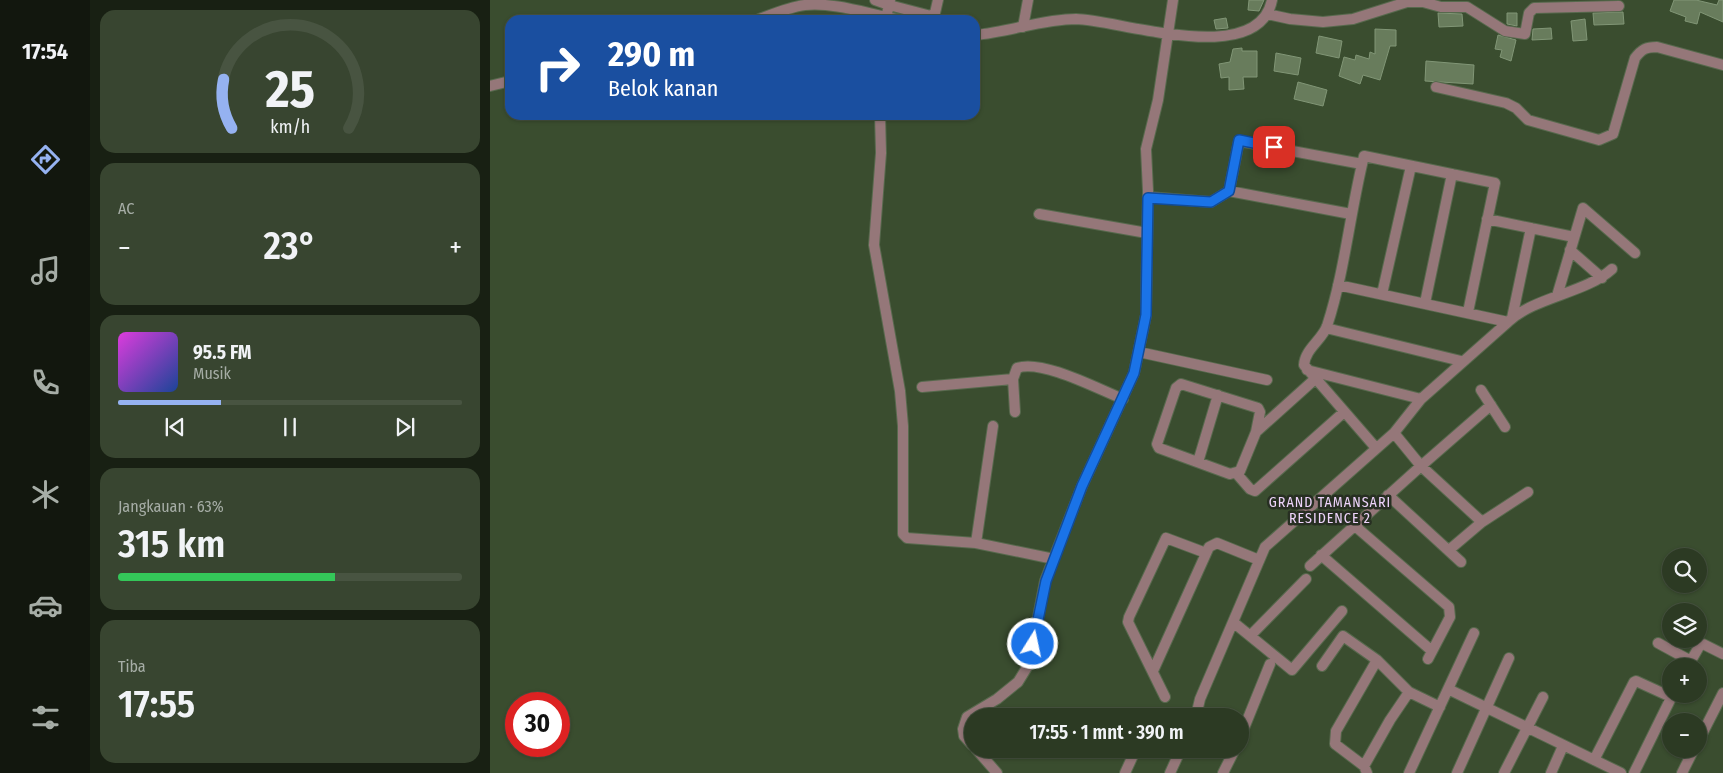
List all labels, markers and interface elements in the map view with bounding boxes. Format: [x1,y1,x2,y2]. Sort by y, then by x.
text: 290 m [608,33,695,75]
icon: right [525,35,590,100]
text: 17:54 [22,38,68,65]
text: 25 [264,58,315,121]
text: Belok kanan [608,75,718,102]
text: km/h [270,116,310,138]
pin [1253,126,1295,168]
icon: arrive [1260,133,1288,161]
icon: directions [28,142,63,177]
text: AC [118,199,134,218]
text: 23° [263,223,316,269]
text: − [118,231,131,264]
text: + [449,231,462,264]
icon: music [28,253,63,288]
text: 95.5 FM [193,341,252,364]
text: Musik [193,364,231,383]
icon: phone [28,365,63,400]
icon: previous [161,413,189,441]
icon: pause [276,413,304,441]
icon: next [391,413,419,441]
icon: climate [28,477,63,512]
district label: GRAND TAMANSARI RESIDENCE 2 [1269,494,1391,527]
text: Jangkauan · 63% [118,497,224,516]
text: 315 km [118,521,225,567]
map controls [1662,548,1707,758]
button: search [1662,548,1707,593]
icon: car [28,588,63,623]
button: layers [1662,603,1707,648]
position arrow [1006,617,1058,669]
text: Tiba [118,657,146,676]
button: + [1662,658,1707,703]
text: 17:55 [118,681,195,727]
speed limit sign: 30 [505,692,570,757]
icon: filters [28,700,63,735]
button: − [1662,713,1707,758]
text: 17:55 · 1 mnt · 390 m [1030,721,1183,744]

